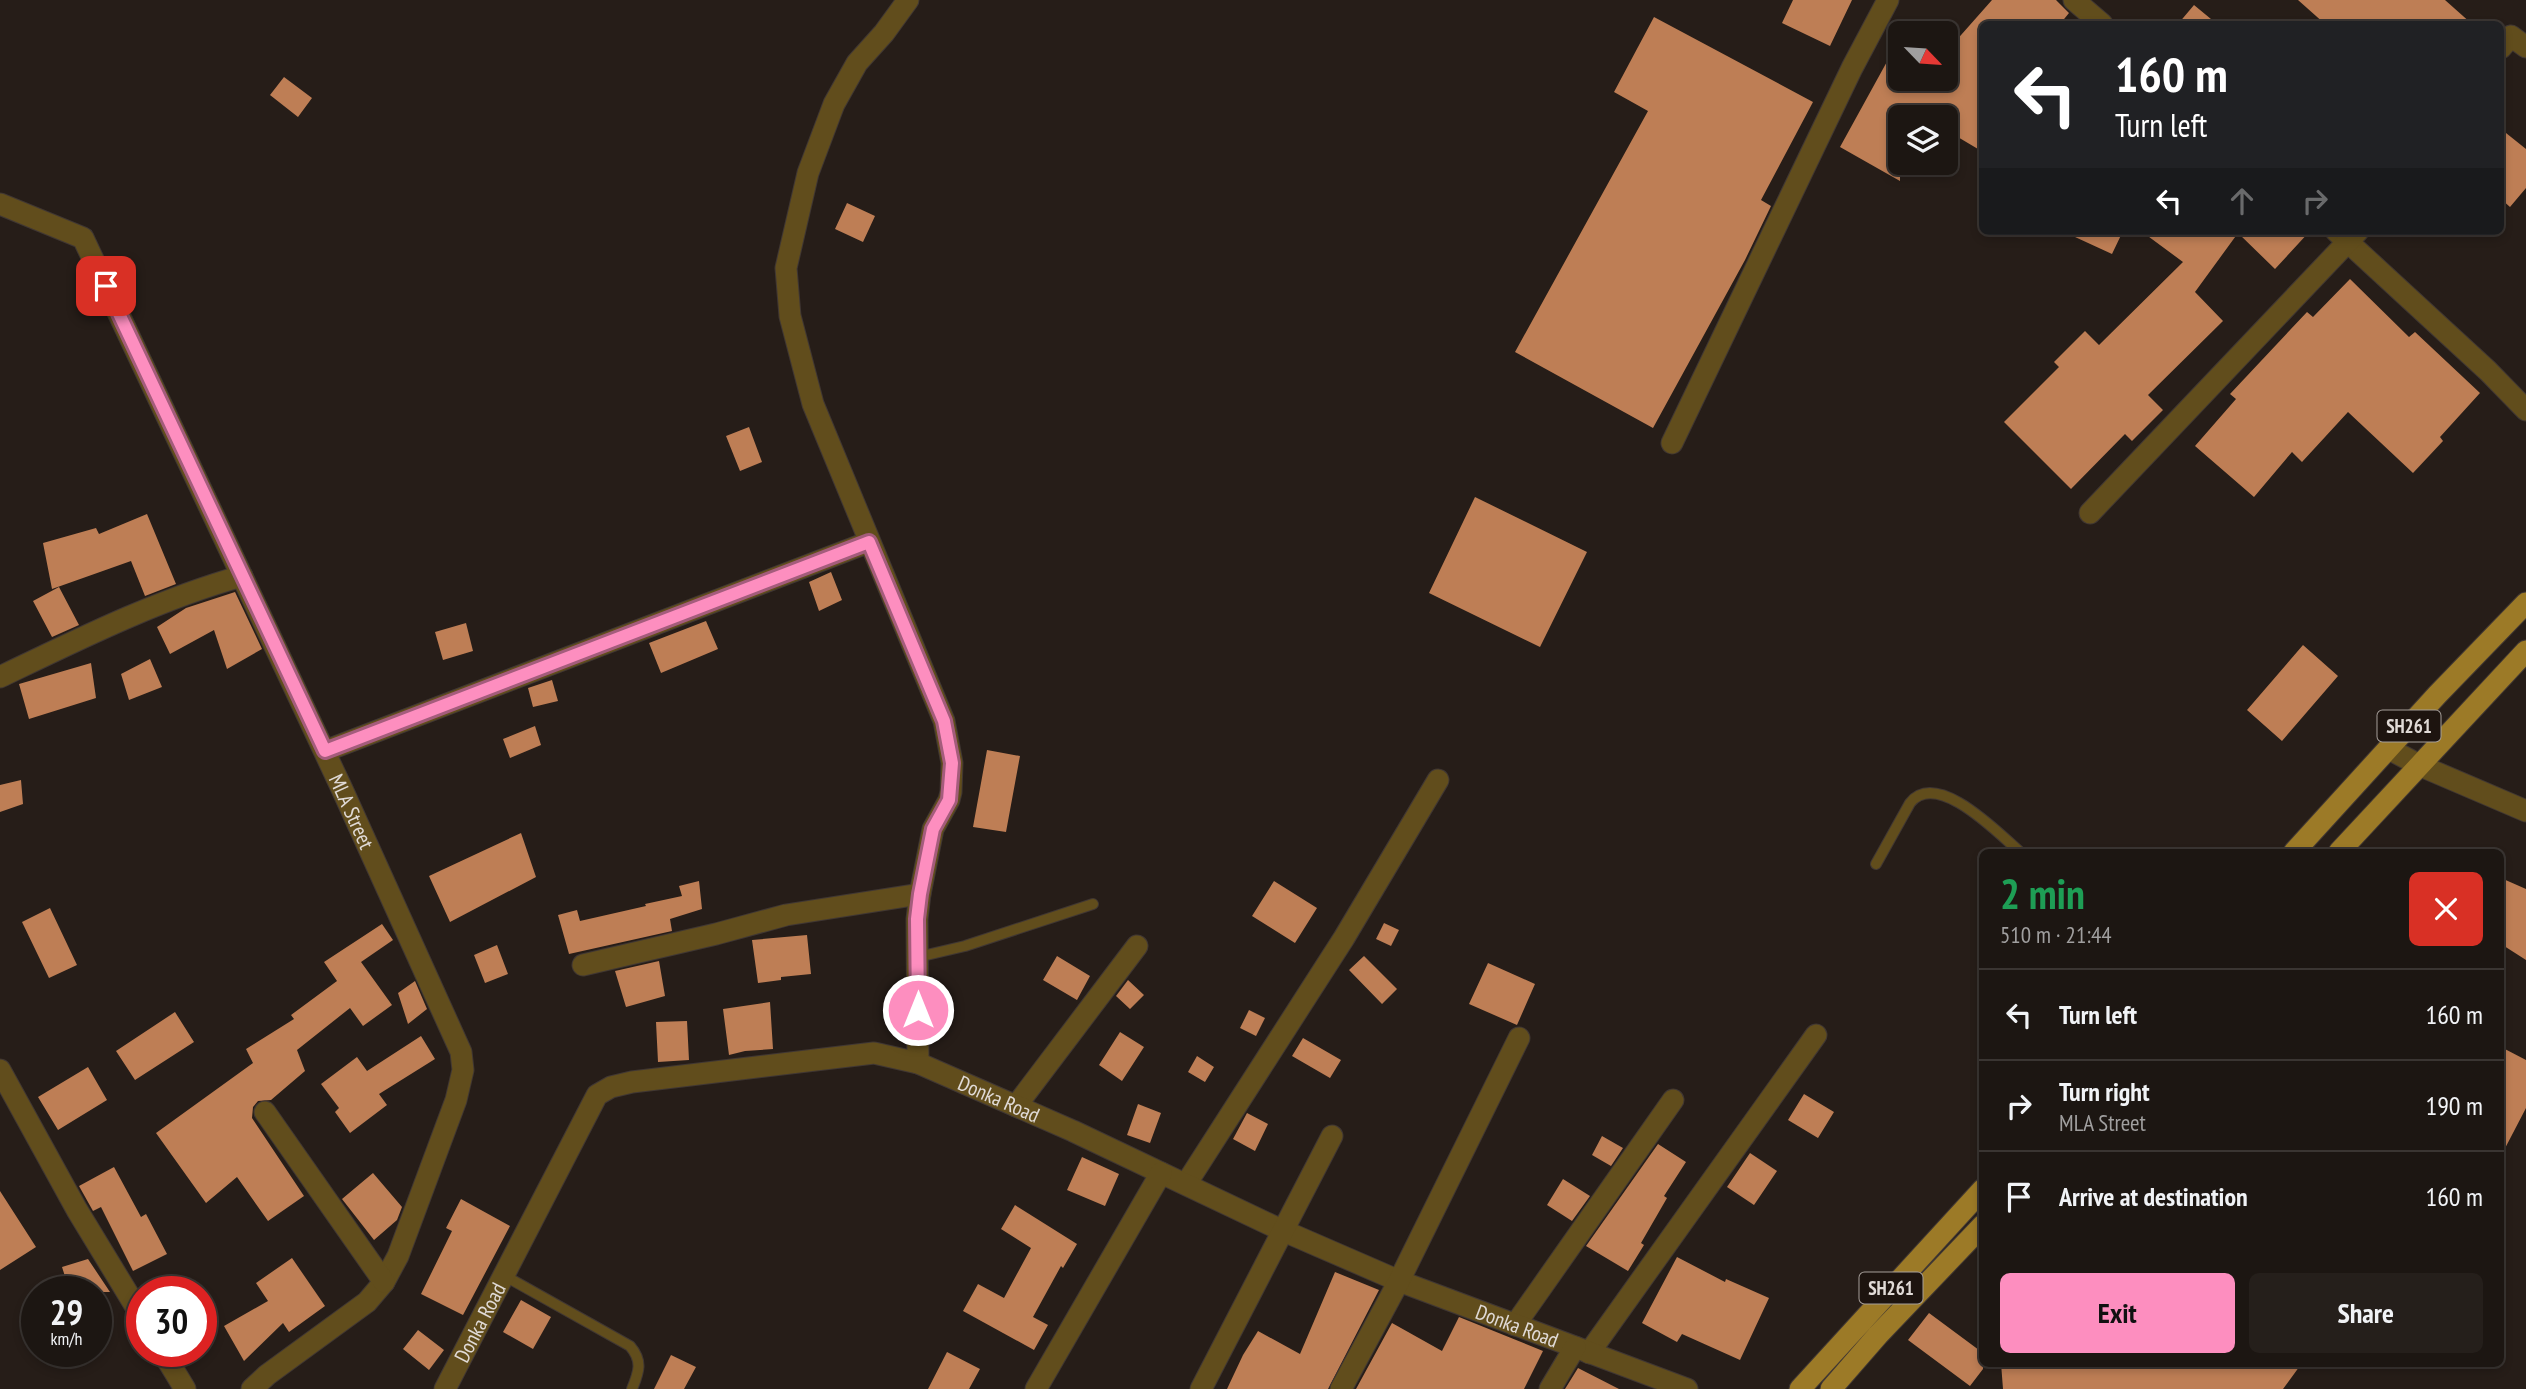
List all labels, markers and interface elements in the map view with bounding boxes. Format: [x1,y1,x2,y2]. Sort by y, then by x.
north arrow [1888,21,1958,91]
map controls [1888,21,1958,175]
text: 160 m [2115,42,2228,106]
icon: left [2000,49,2091,140]
text: Turn left [2115,104,2207,146]
button: layers [1888,105,1958,175]
icon: left [2150,182,2188,220]
icon: ahead [2223,182,2261,220]
icon: right [2296,182,2334,220]
pin [76,256,136,316]
icon: arrive [87,267,125,305]
road number: SH261 [2378,710,2440,741]
street label: MLA Street [323,769,381,853]
text: 2 min [2000,866,2085,921]
button: close [2409,872,2483,946]
text: 510 m · 21:44 [2000,920,2112,949]
position arrow [881,973,955,1047]
icon: left [2000,996,2038,1034]
text: Turn left [2059,998,2137,1031]
text: 160 m [2425,998,2483,1031]
street label: Donka Road [954,1069,1044,1128]
text: Turn right [2059,1075,2150,1108]
icon: right [2000,1087,2038,1125]
text: 190 m [2425,1089,2483,1122]
text: MLA Street [2059,1108,2146,1137]
icon: arrive [2000,1178,2038,1216]
text: Arrive at destination [2059,1180,2248,1213]
text: 160 m [2425,1180,2483,1213]
road number: SH261 [1860,1272,1923,1304]
button: Exit [2000,1273,2235,1353]
button: Share [2249,1273,2483,1353]
speed limit sign: 30 [126,1276,217,1367]
street label: Donka Road [448,1278,511,1367]
text: 29 [50,1289,83,1335]
street label: Donka Road [1472,1298,1562,1353]
text: km/h [51,1327,82,1350]

